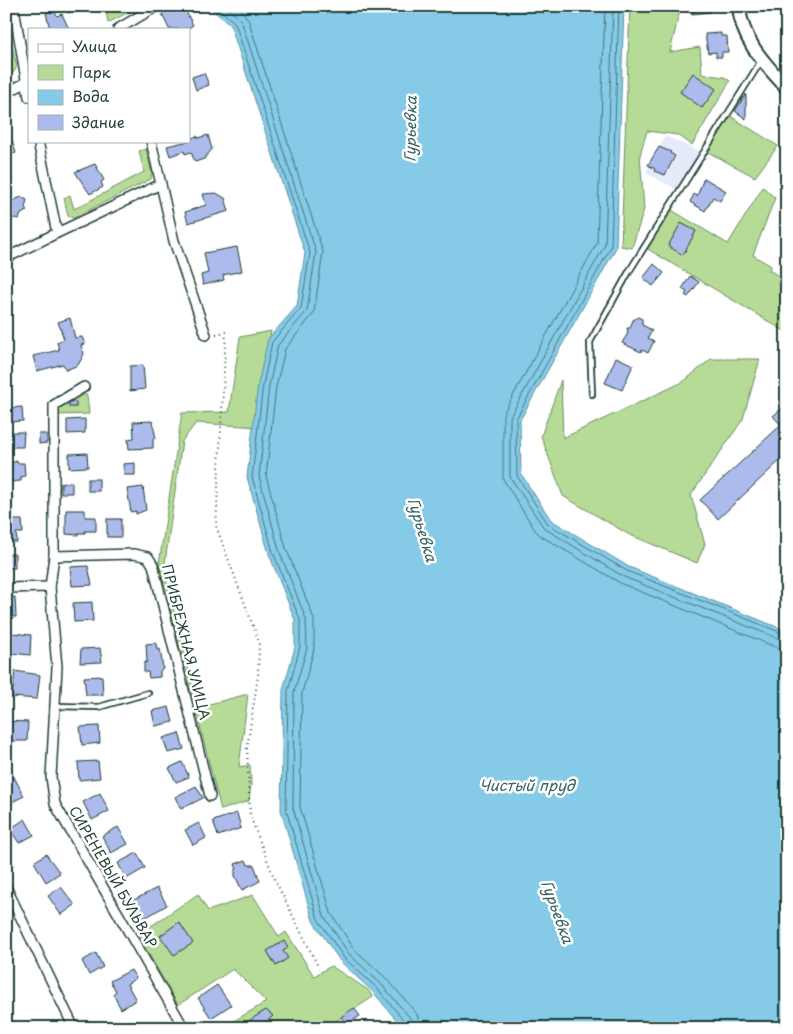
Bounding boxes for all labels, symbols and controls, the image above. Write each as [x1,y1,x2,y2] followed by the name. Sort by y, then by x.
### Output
[28,28,190,142] legend
[72,34,117,57] text: Улица
[72,60,111,83] text: Парк
[72,84,110,107] text: Вода
[397,95,422,162] water label: Гурьевка
[72,110,125,133] text: Здание
[403,495,444,565] water label: Гурьевка
[157,562,216,722] street label: ПРИБРЕЖНАЯ УЛИЦА
[479,773,576,796] water label: Чистый пруд
[64,802,163,952] street label: СИРЕНЕВЫЙ БУЛЬВАР
[536,877,581,947] water label: Гурьевка

